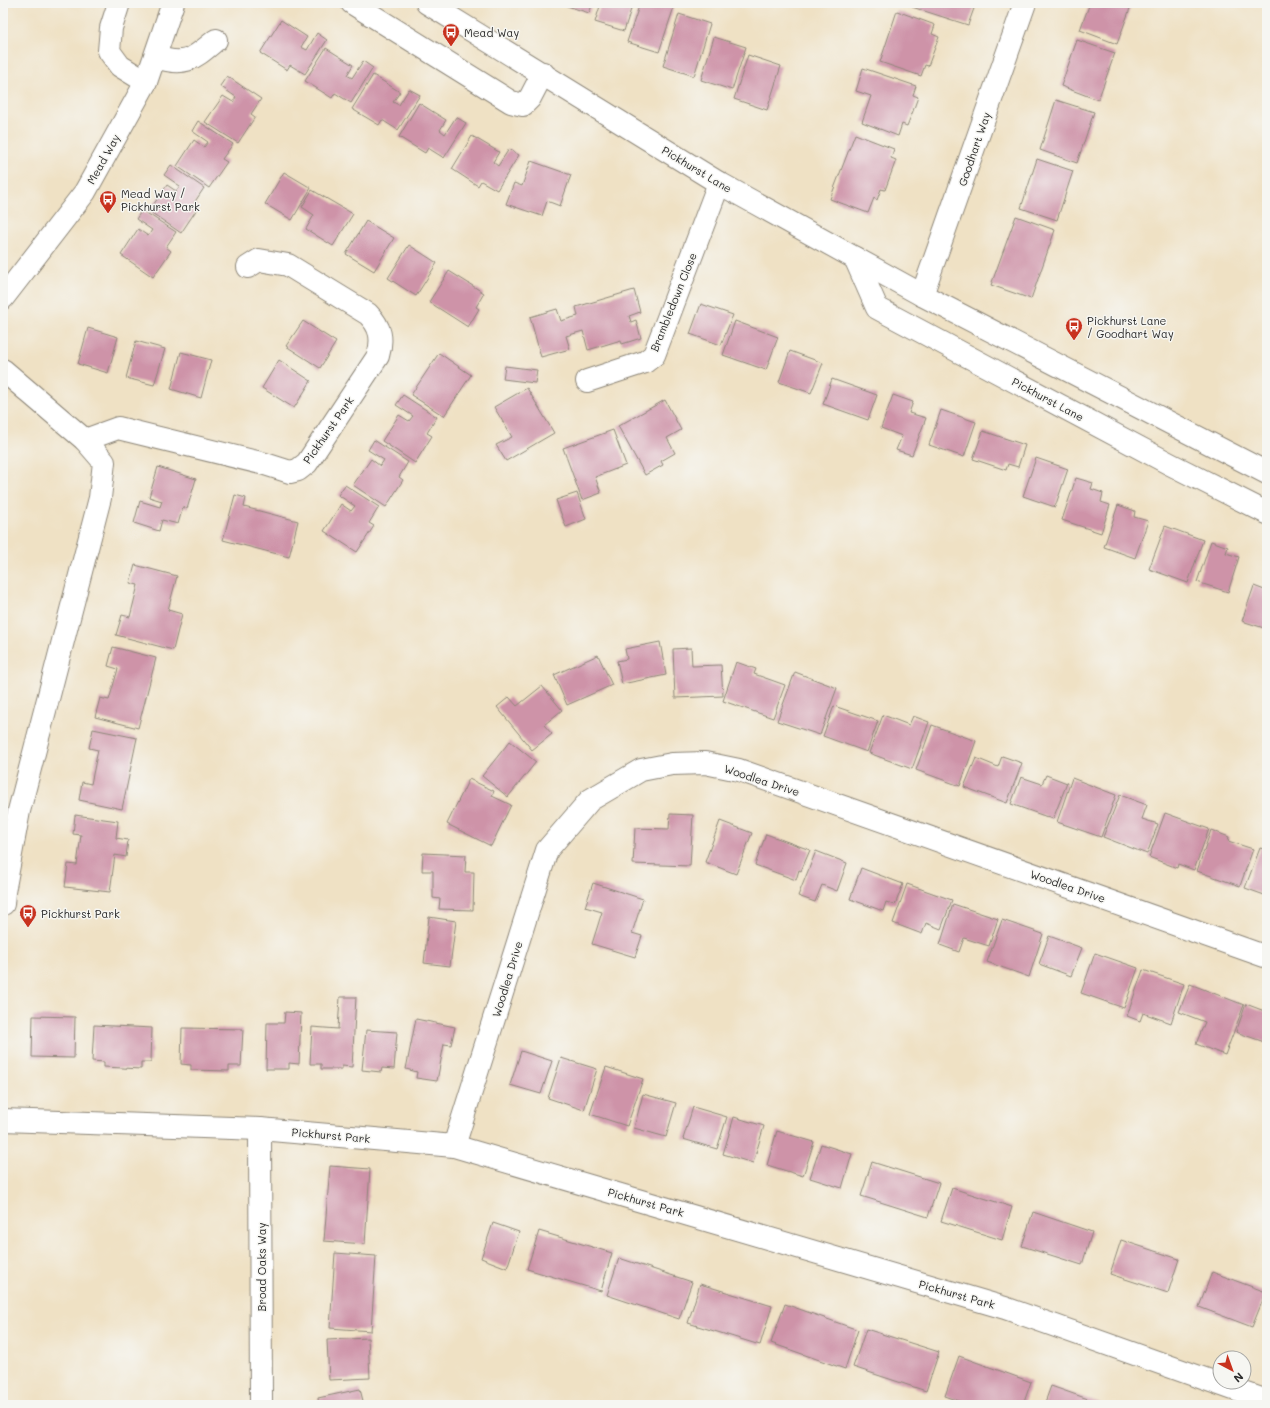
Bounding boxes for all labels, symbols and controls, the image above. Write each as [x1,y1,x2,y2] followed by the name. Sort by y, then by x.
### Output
[441,22,461,47] bus stop icon: Mead Way
[464,25,519,40] place label: Mead Way
[954,110,994,188] street label: Goodhart Way
[83,131,123,187] street label: Mead Way
[659,142,735,196] street label: Pickhurst Lane
[121,186,200,214] place label: Mead Way / Pickhurst Park
[98,189,118,214] bus stop icon: Mead Way / Pickhurst Park
[646,250,700,354] street label: Brambledown Close
[1087,313,1174,341] place label: Pickhurst Lane / Goodhart Way
[1064,316,1084,341] bus stop icon: Pickhurst Lane / Goodhart Way
[1009,374,1087,424] street label: Pickhurst Lane
[299,393,357,467] street label: Pickhurst Park
[722,761,802,799] street label: Woodlea Drive
[1028,866,1108,906] street label: Woodlea Drive
[18,903,38,928] bus stop icon: Pickhurst Park
[41,906,120,921] place label: Pickhurst Park
[488,939,526,1019] street label: Woodlea Drive
[291,1124,371,1146] street label: Pickhurst Park
[606,1184,686,1220] street label: Pickhurst Park
[254,1222,269,1311] street label: Broad Oaks Way
[917,1276,997,1312] street label: Pickhurst Park
[1212,1350,1252,1390] north arrow
[1231,1370,1247,1386] text: N

